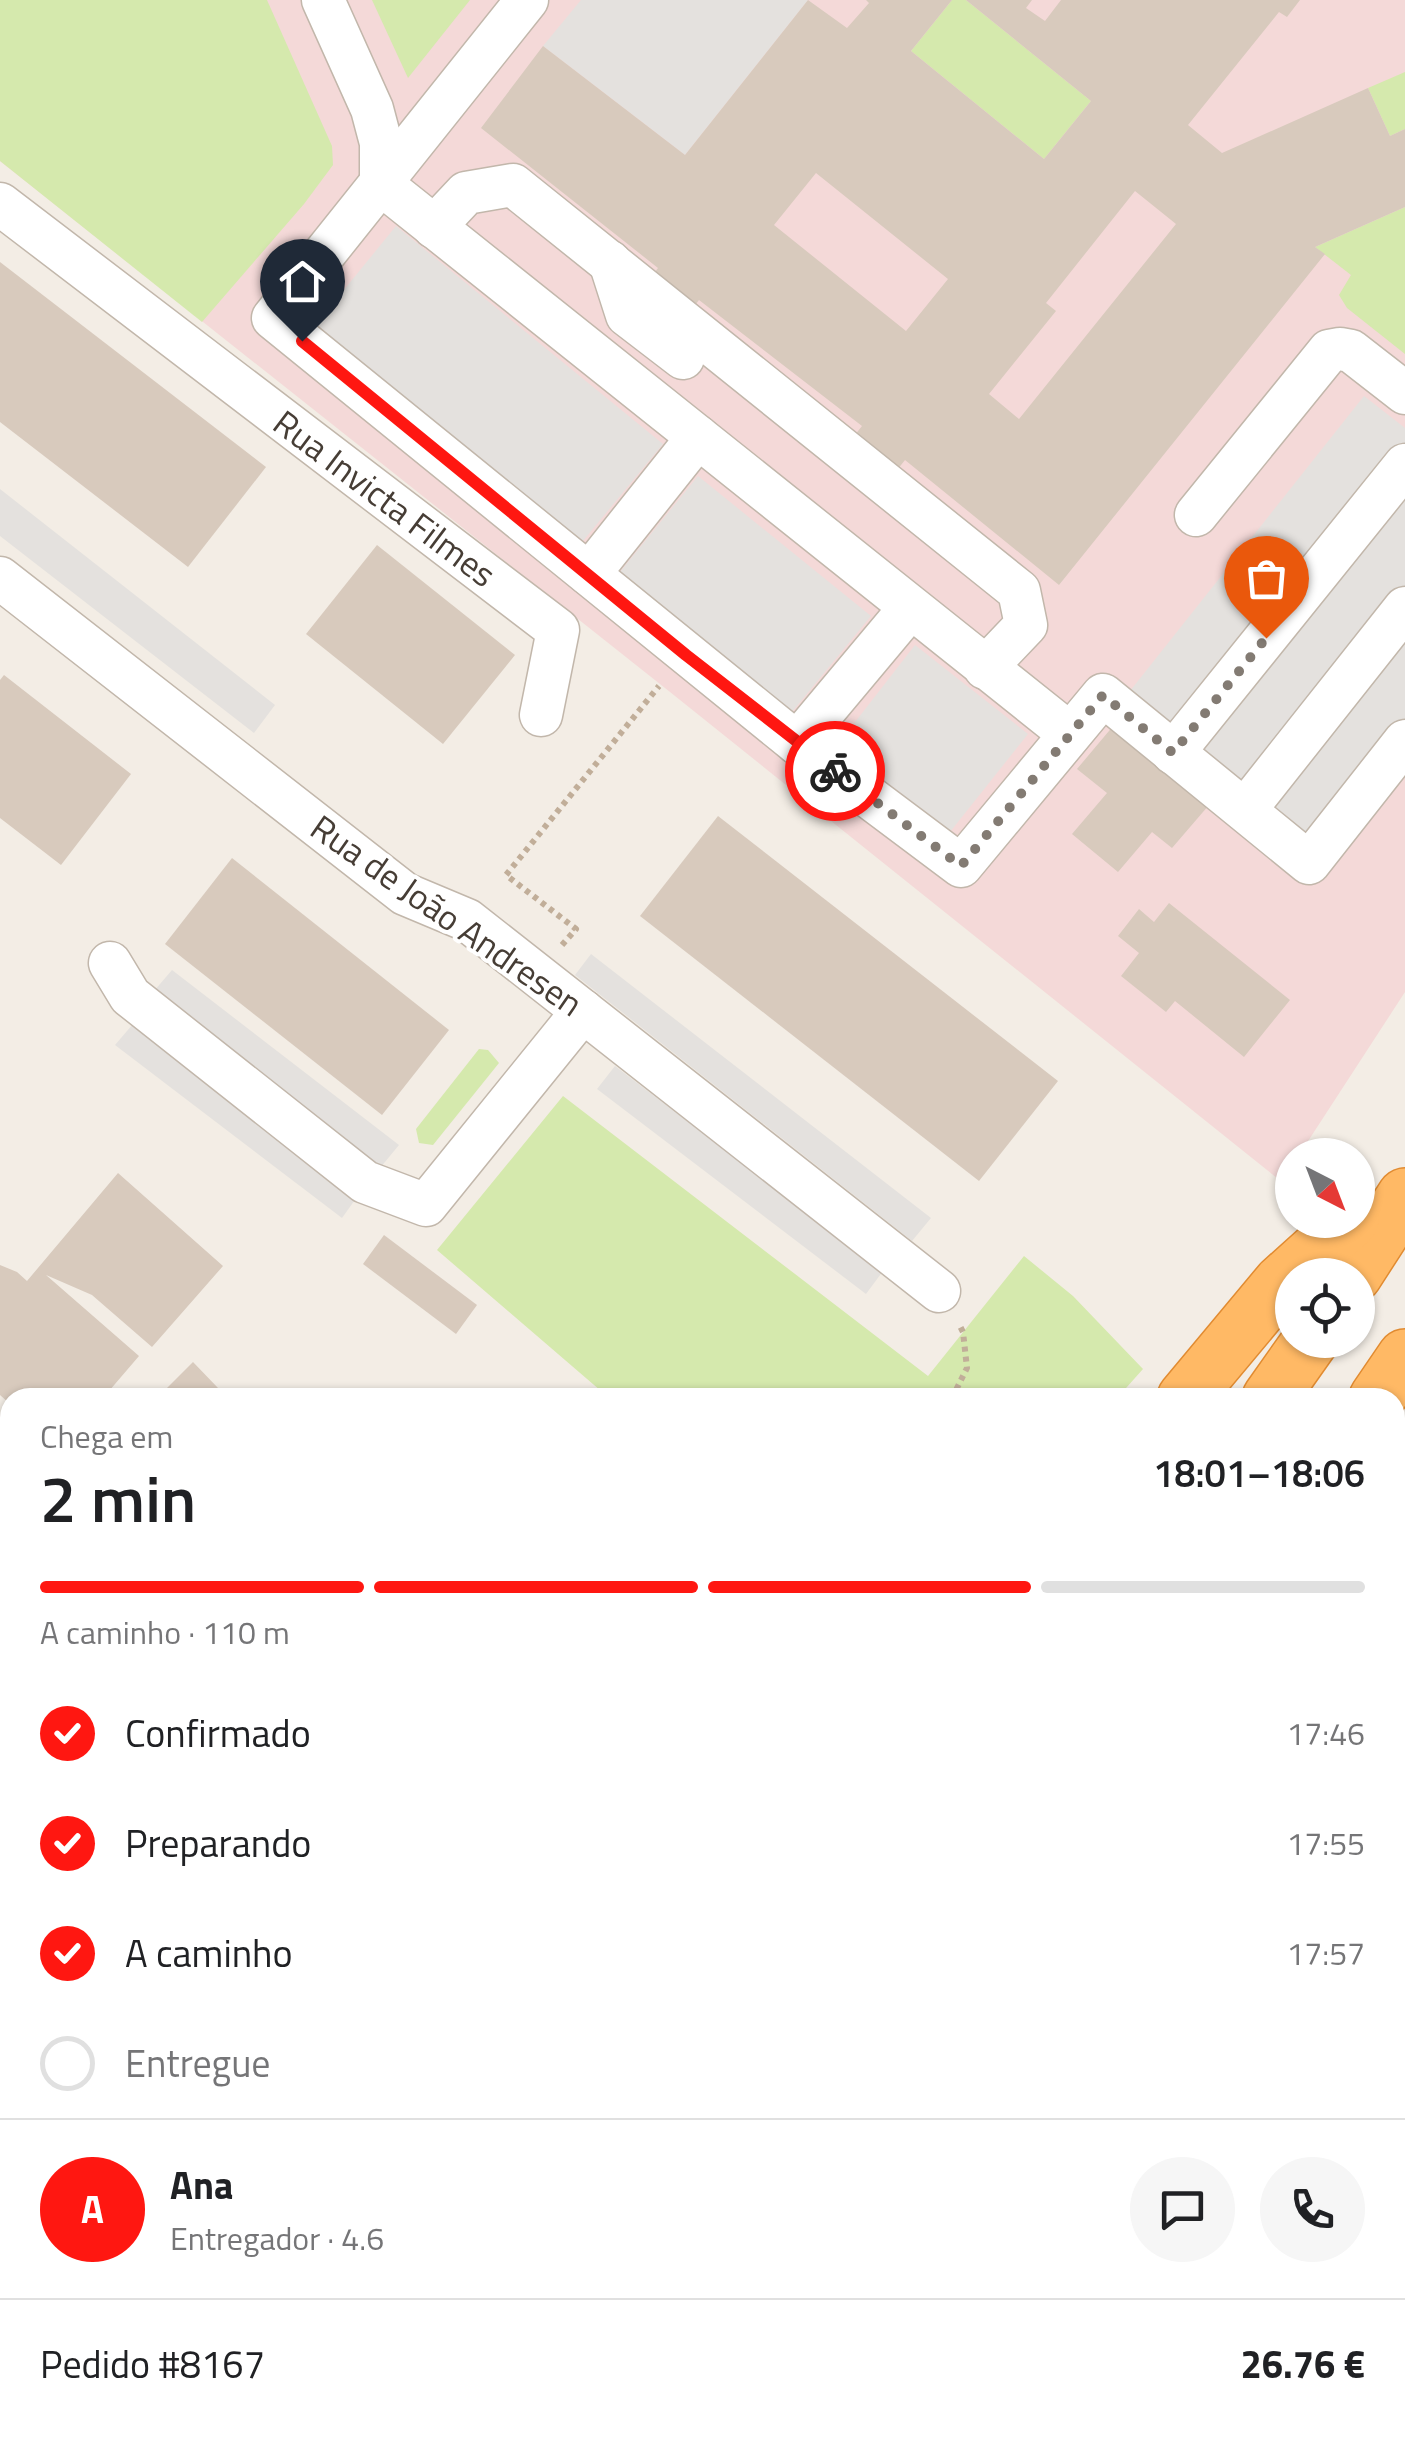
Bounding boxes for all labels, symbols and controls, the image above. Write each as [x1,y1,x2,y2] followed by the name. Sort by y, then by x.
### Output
[260,239,345,342] pin
[275,254,330,309] icon: home
[262,396,508,600] street label: Rua Invicta Filmes
[1224,536,1309,639] pin
[1239,551,1294,606] icon: bag
[785,721,885,821] courier
[808,744,863,799] icon: bike
[300,801,594,1029] street label: Rua de João Andresen
[1275,1138,1375,1238] north arrow
[1275,1138,1375,1358] map controls
[1275,1258,1375,1358] button: locate
[40,1412,173,1460] text: Chega em
[1153,1444,1365,1502] text: 18:01–18:06
[40,1448,196,1547] text: 2 min
[40,1608,290,1656] text: A caminho · 110 m
[125,1704,311,1762] text: Confirmado
[40,1706,95,1761] icon: check
[1286,1709,1365,1757] text: 17:46
[125,1814,311,1872] text: Preparando
[40,1816,95,1871] icon: check
[1286,1819,1365,1867] text: 17:55
[125,1924,293,1982] text: A caminho
[40,1926,95,1981] icon: check
[1286,1929,1365,1977] text: 17:57
[125,2034,271,2092] text: Entregue
[170,2156,233,2214] text: Ana
[1130,2157,1235,2262] button: chat
[1260,2157,1365,2262] button: phone
[81,2180,104,2238] text: A
[170,2214,384,2262] text: Entregador · 4.6
[40,2335,265,2393] text: Pedido #8167
[1241,2335,1365,2393] text: 26.76 €

